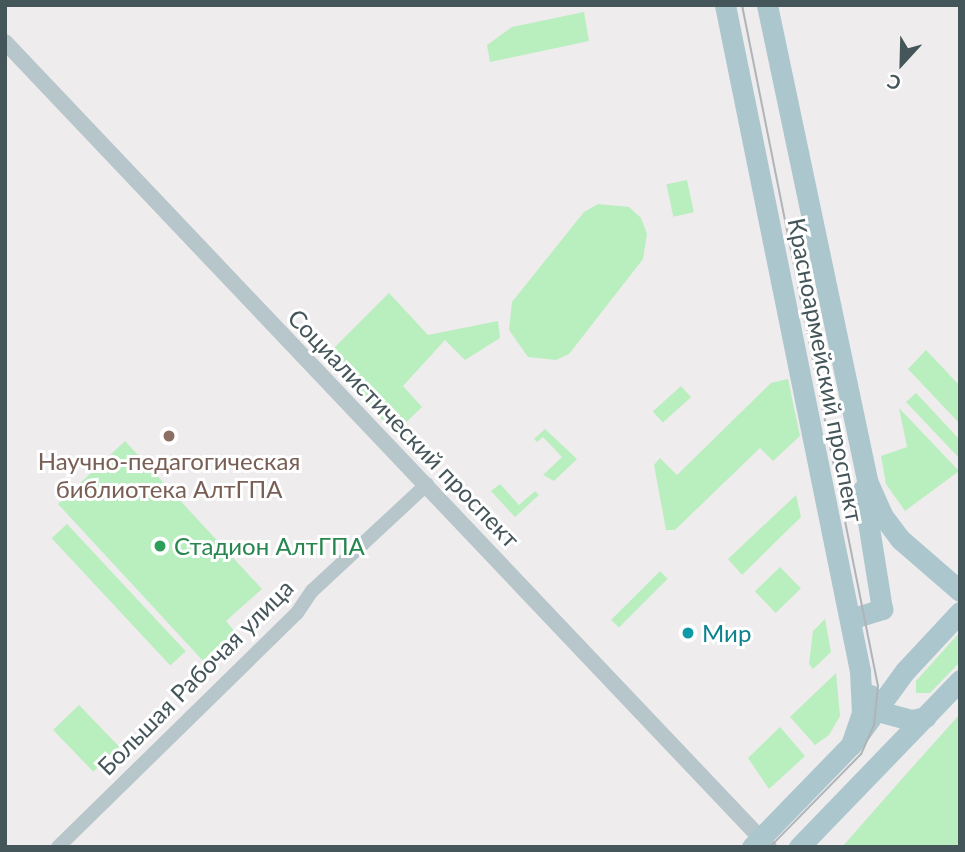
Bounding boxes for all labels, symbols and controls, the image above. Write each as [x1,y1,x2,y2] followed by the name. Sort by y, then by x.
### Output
[867,28,937,98] north arrow
[884,70,904,96] text: С
[782,216,870,524] street label: Красноармейский проспект
[282,303,526,553] street label: Социалистический проспект
[161,428,177,444] marker: Научно-педагогическая библиотека АлтГПА
[38,447,300,503] place label: Научно-педагогическая библиотека АлтГПА
[174,532,365,560] place label: Стадион АлтГПА
[152,538,168,554] marker: Стадион АлтГПА
[91,573,299,781] street label: Большая Рабочая улица
[702,619,751,647] place label: Мир
[680,625,696,641] marker: Мир

